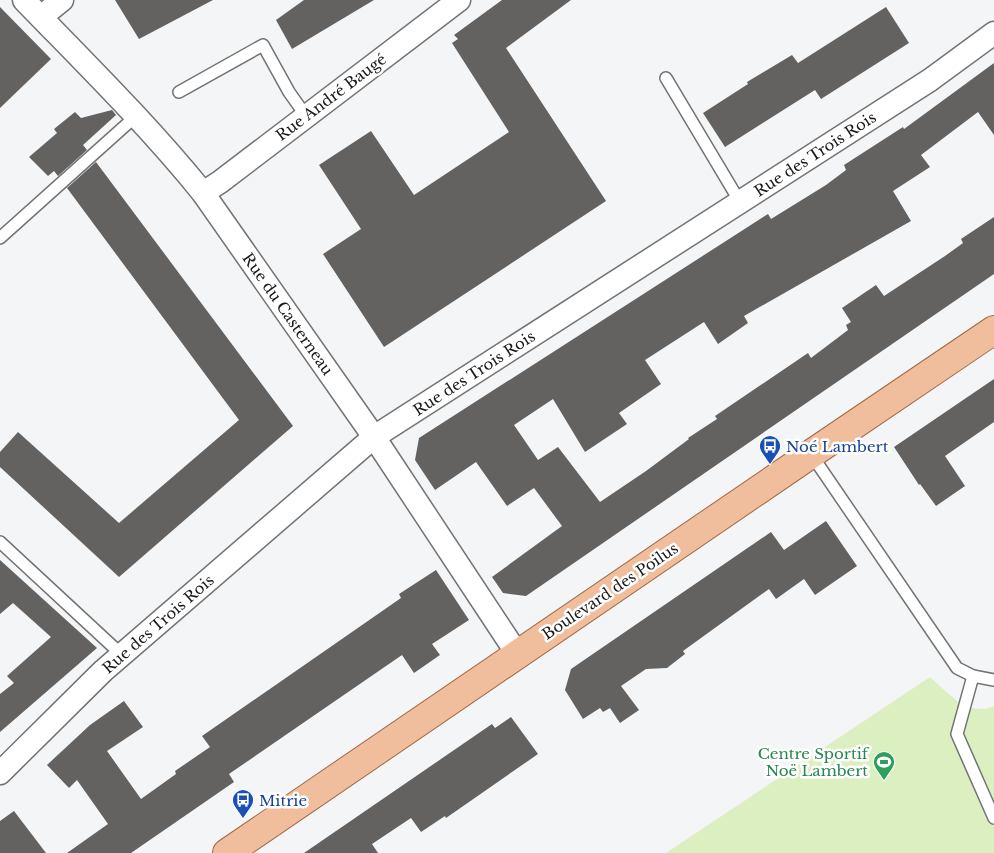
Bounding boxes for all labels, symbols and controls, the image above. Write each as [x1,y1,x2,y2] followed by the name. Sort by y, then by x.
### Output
[272,49,390,145] street label: Rue André Baugé
[750,107,880,201] street label: Rue des Trois Rois
[239,249,337,379] street label: Rue du Casterneau
[409,326,539,420] street label: Rue des Trois Rois
[758,434,782,465] bus stop icon: Noé Lambert
[786,437,889,456] place label: Noé Lambert
[538,538,682,644] street label: Boulevard des Poilus
[98,570,218,678] street label: Rue des Trois Rois
[758,744,870,780] place label: Centre Sportif Noë Lambert
[872,750,896,781] sports icon: Centre Sportif Noë Lambert
[231,788,255,819] bus stop icon: Mitrie
[259,791,307,810] place label: Mitrie

